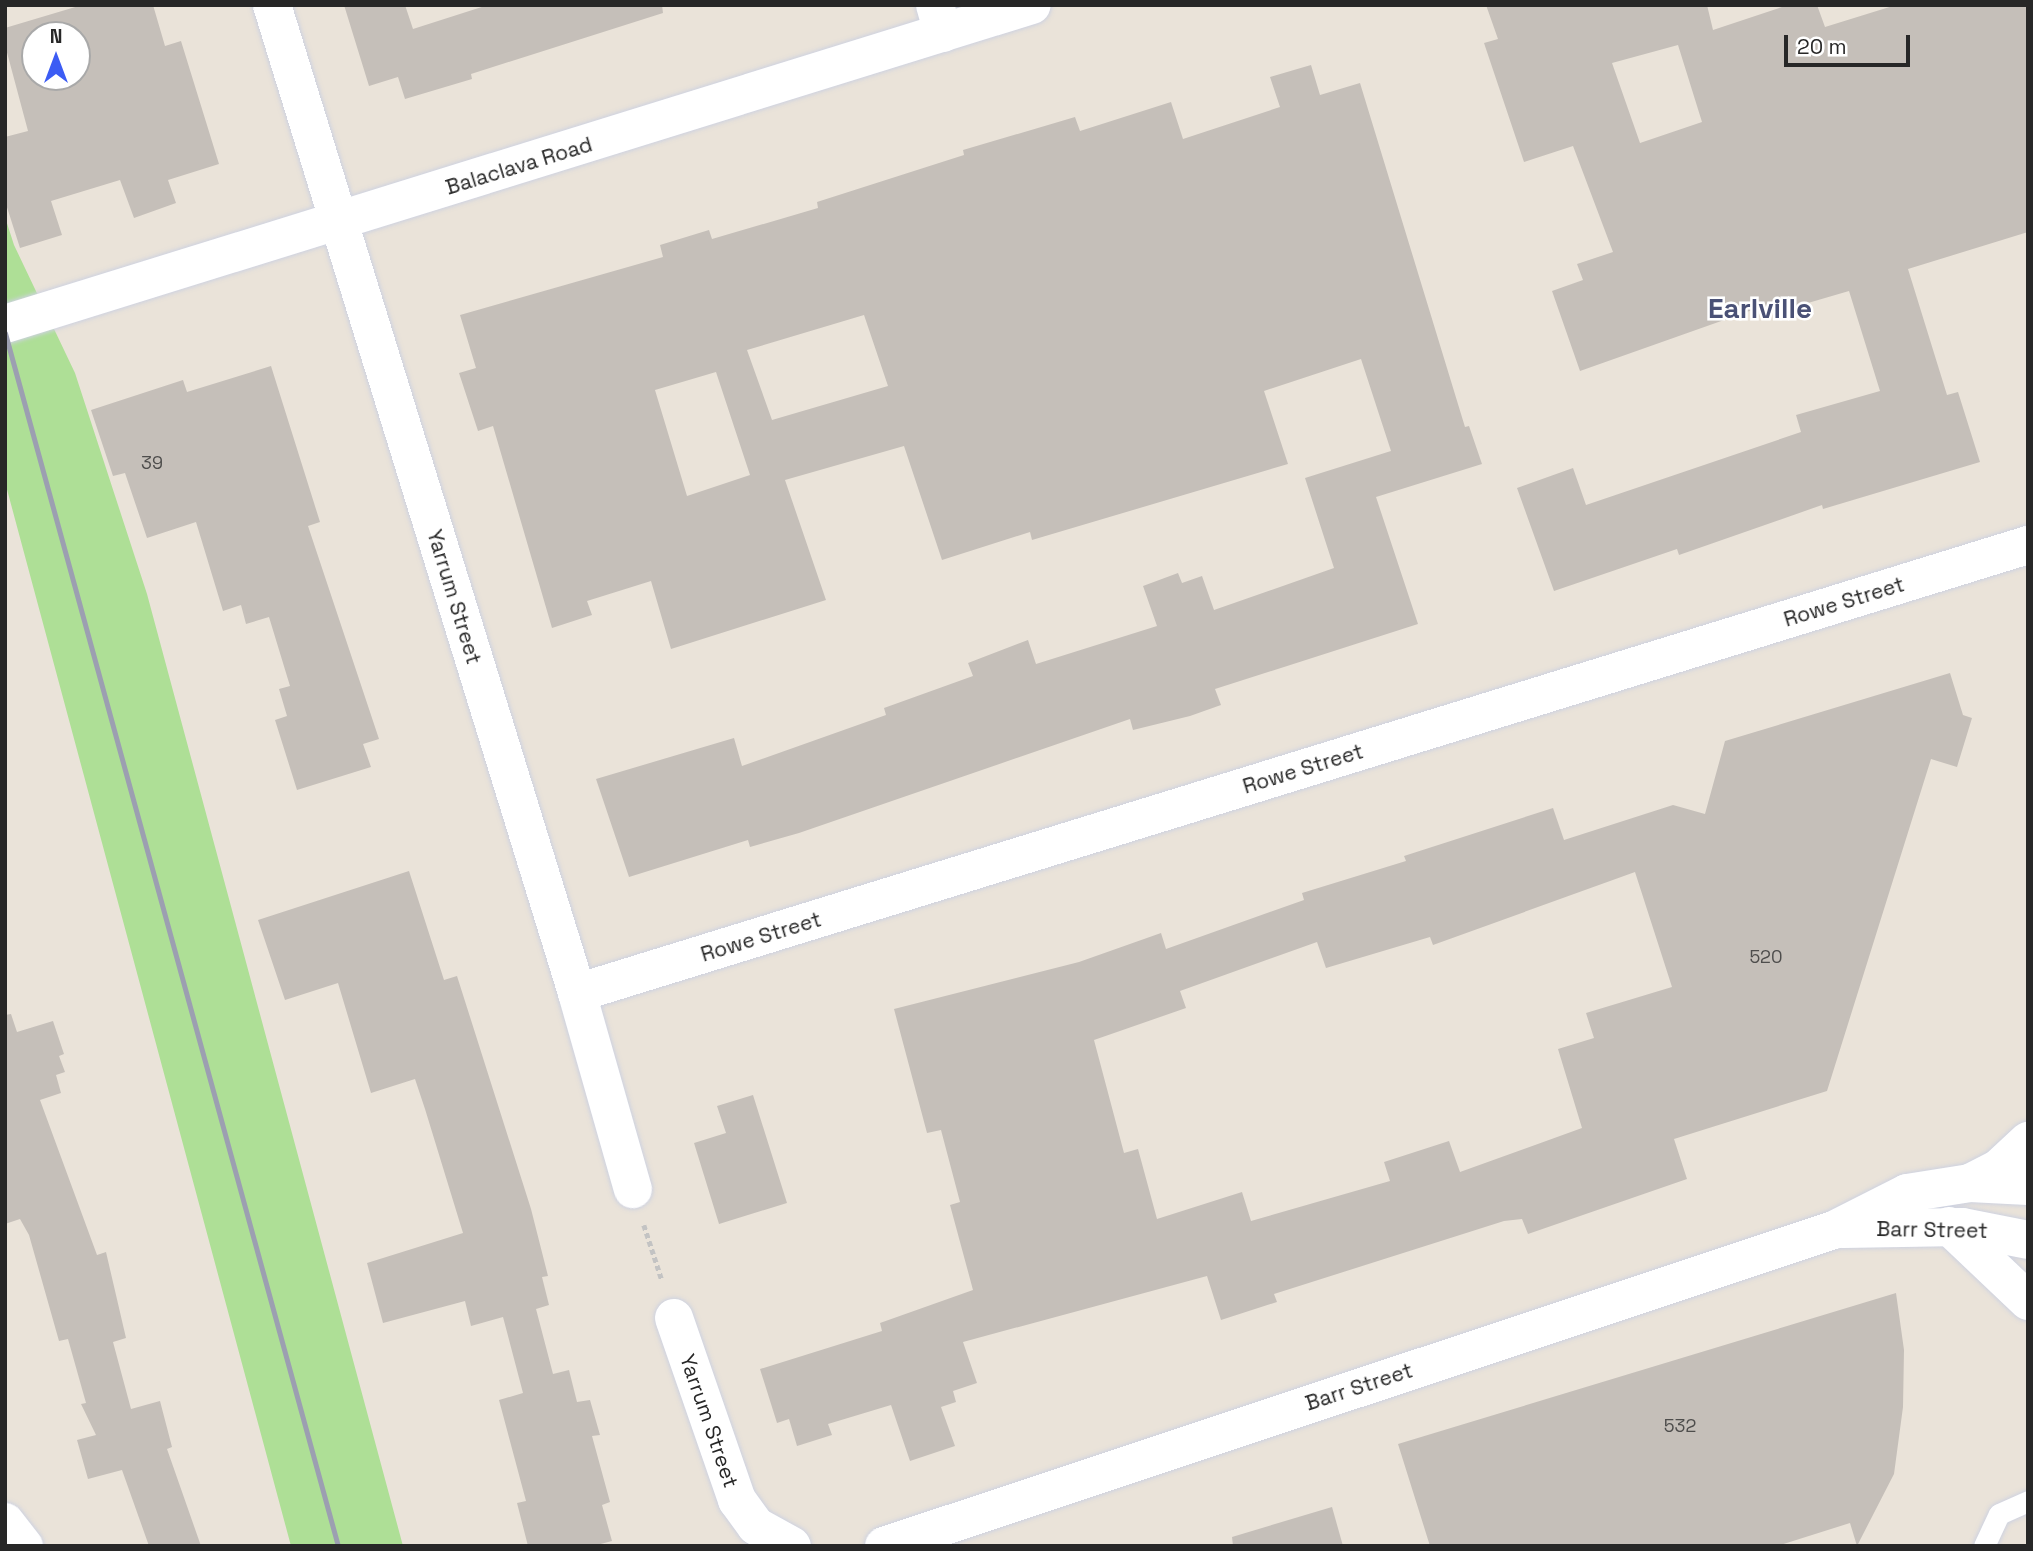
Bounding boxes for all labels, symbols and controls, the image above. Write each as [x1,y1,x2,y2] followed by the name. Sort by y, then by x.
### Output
[21,21,91,91] north arrow
[1788,21,1914,65] scale bar
[50,24,62,49] text: N
[1797,33,1847,60] text: 20 m
[443,132,595,200] street label: Balaclava Road
[1708,291,1812,325] district label: Earlville
[141,452,163,474] house number: 39
[422,527,486,667] street label: Yarrum Street
[1781,572,1907,632] street label: Rowe Street
[1240,739,1366,799] street label: Rowe Street
[698,907,824,967] street label: Rowe Street
[1749,946,1783,968] house number: 520
[1876,1216,1988,1244] street label: Barr Street
[674,1351,744,1491] street label: Yarrum Street
[1302,1358,1416,1416] street label: Barr Street
[1664,1415,1696,1437] house number: 532

